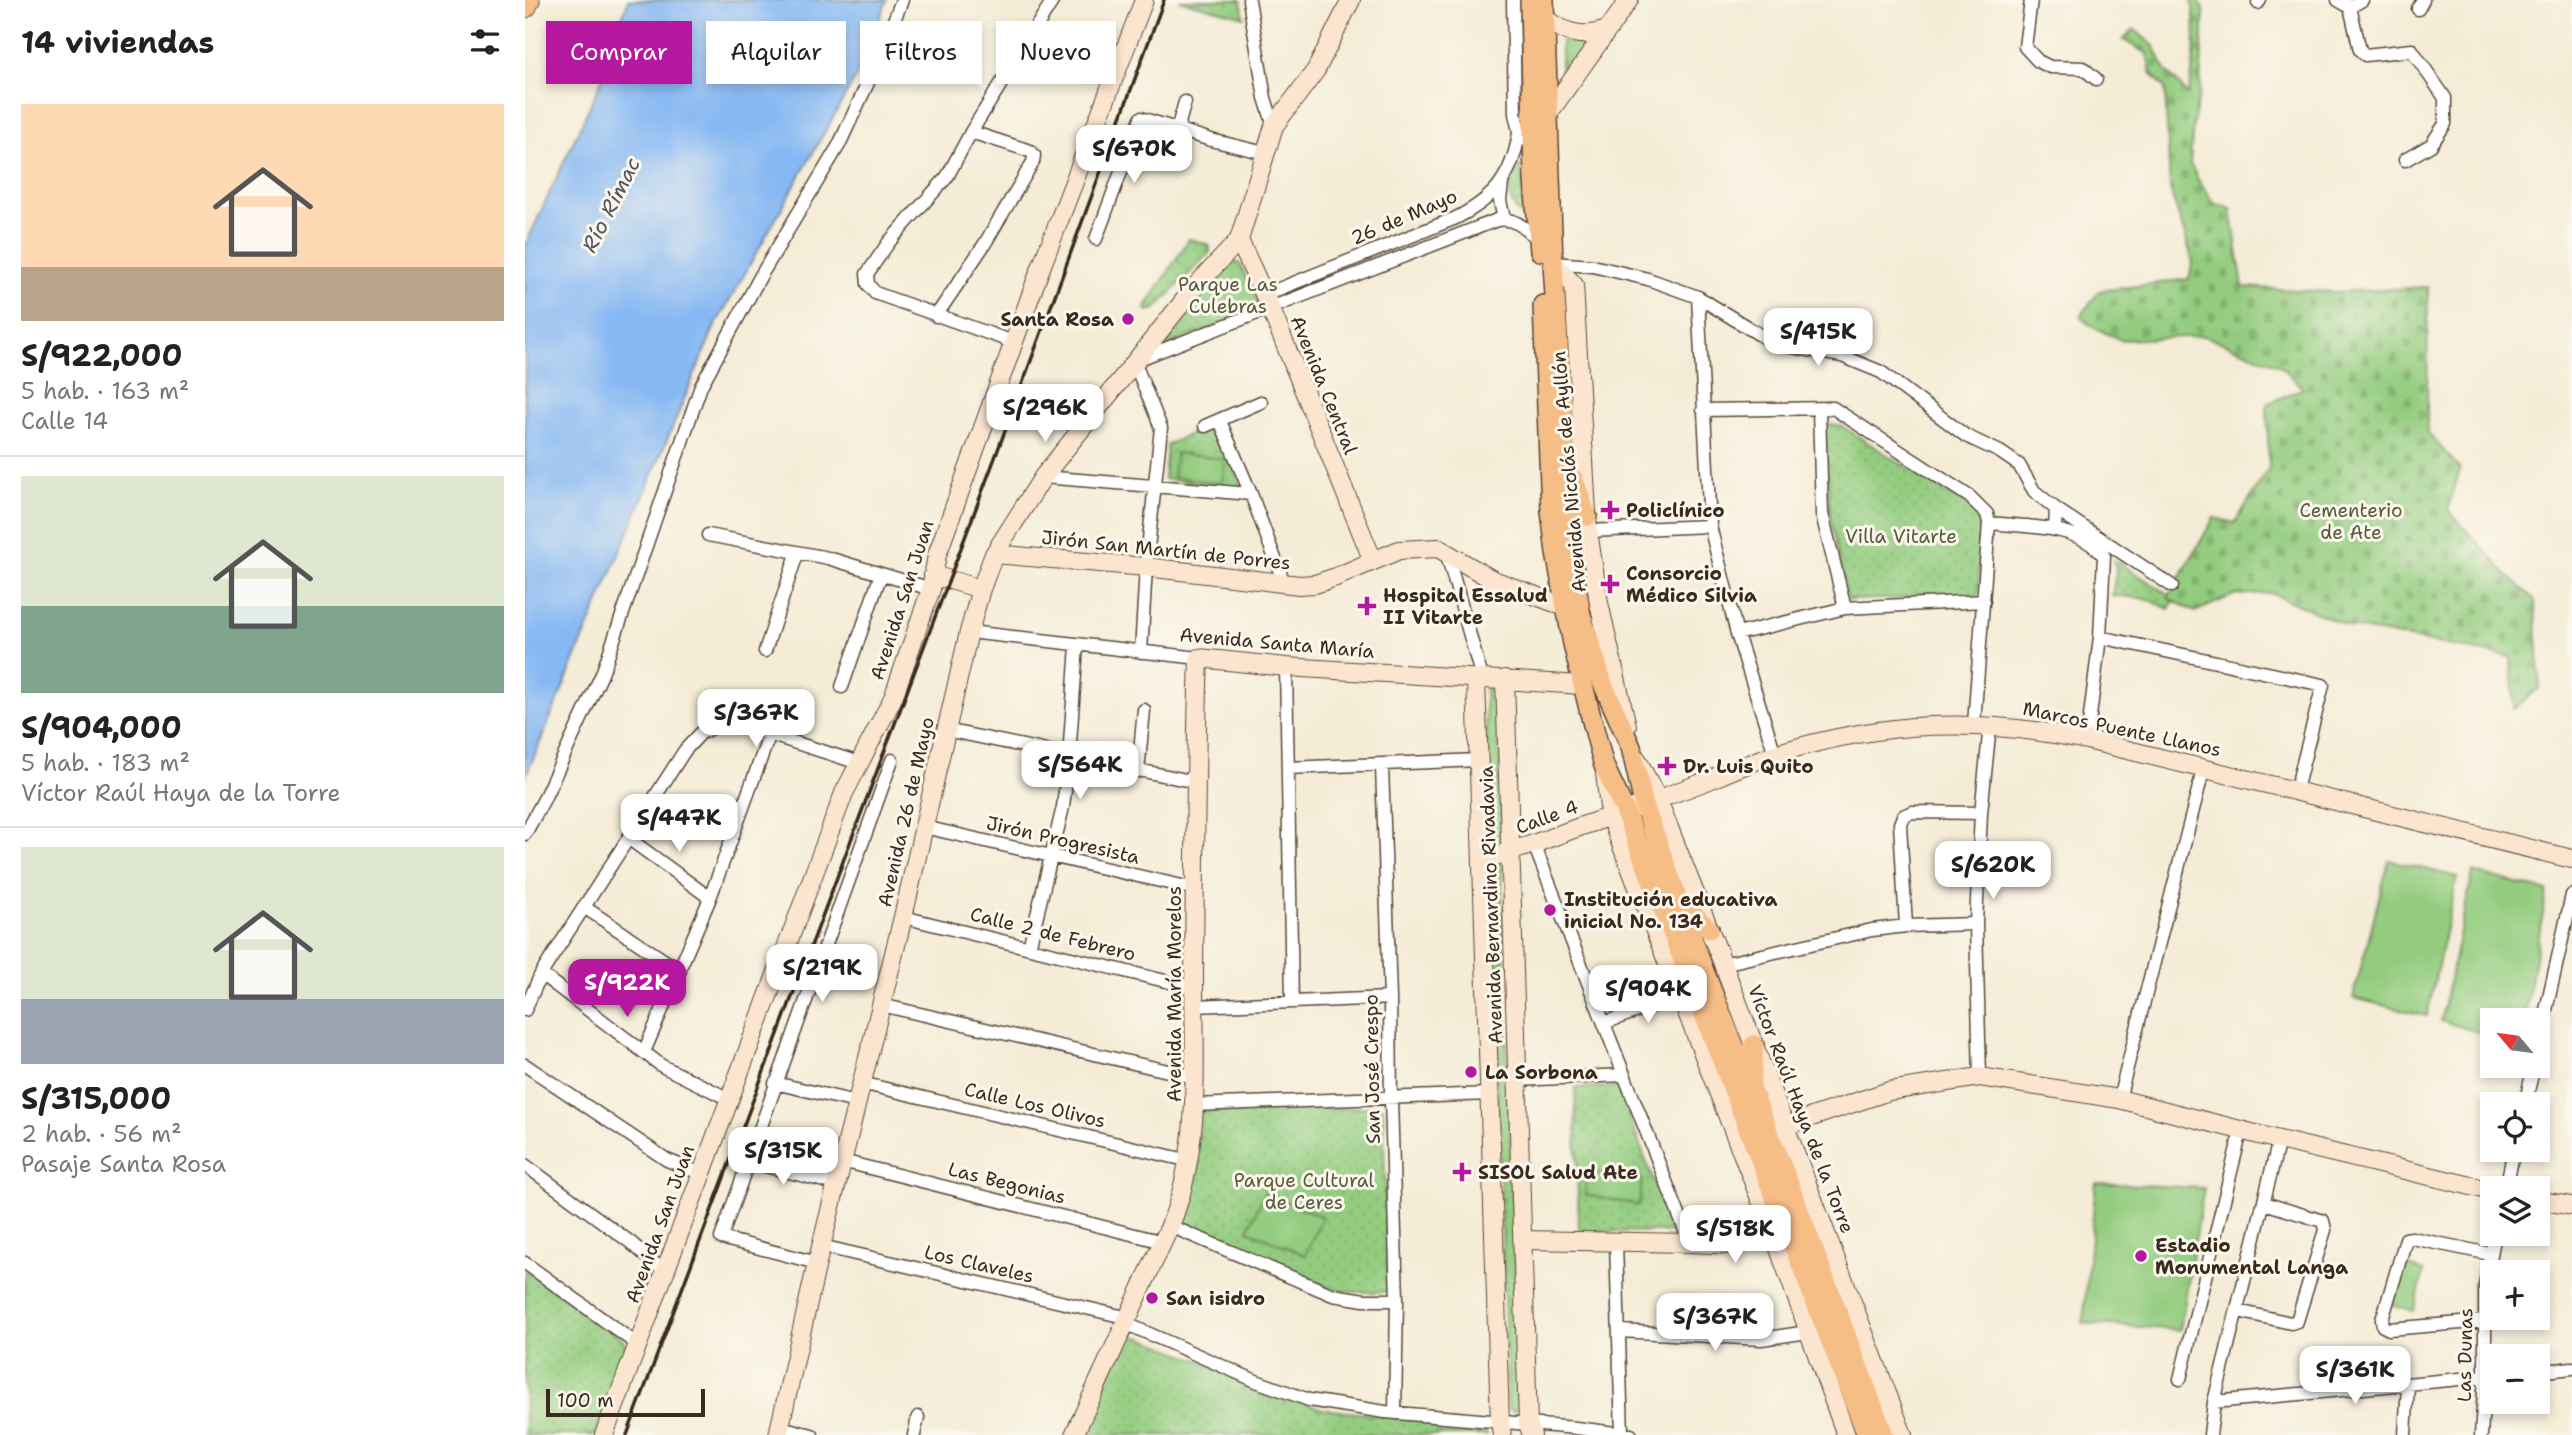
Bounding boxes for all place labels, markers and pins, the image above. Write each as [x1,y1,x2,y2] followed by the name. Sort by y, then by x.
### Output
[1077,125,1191,185] pin: S/670K
[1000,307,1114,332] place label: Santa Rosa
[1761,308,1875,368] pin: S/415K
[1120,311,1136,327] marker: Santa Rosa
[988,384,1102,444] pin: S/296K
[1626,498,1725,523] place label: Policlínico
[1600,500,1620,520] marker: Policlínico
[1626,561,1757,608] place label: Consorcio Médico Silvia
[1600,574,1620,594] marker: Consorcio Médico Silvia
[1383,583,1548,630] place label: Hospital Essalud II Vitarte
[1357,596,1377,616] marker: Hospital Essalud II Vitarte
[699,690,813,749] pin: S/367K
[1023,742,1137,801] pin: S/564K
[1683,754,1814,779] place label: Dr. Luis Quito
[1657,756,1677,776] marker: Dr. Luis Quito
[622,794,736,854] pin: S/447K
[1936,842,2050,901] pin: S/620K
[1564,887,1777,934] place label: Institución educativa inicial No. 134
[1542,902,1558,918] marker: Institución educativa inicial No. 134
[765,944,879,1004] pin: S/219K
[570,960,684,1019] pin: S/922K
[1591,965,1705,1025] pin: S/904K
[1485,1060,1598,1085] place label: La Sorbona
[1463,1064,1479,1080] marker: La Sorbona
[726,1128,840,1187] pin: S/315K
[1478,1160,1638,1185] place label: SISOL Salud Ate
[1452,1162,1472,1182] marker: SISOL Salud Ate
[1678,1206,1792,1265] pin: S/518K
[2155,1233,2348,1280] place label: Estadio Monumental Langa
[2133,1248,2149,1264] marker: Estadio Monumental Langa
[1166,1286,1265,1311] place label: San isidro
[1144,1290,1160,1306] marker: San isidro
[1658,1294,1772,1353] pin: S/367K
[2298,1346,2412,1406] pin: S/361K

